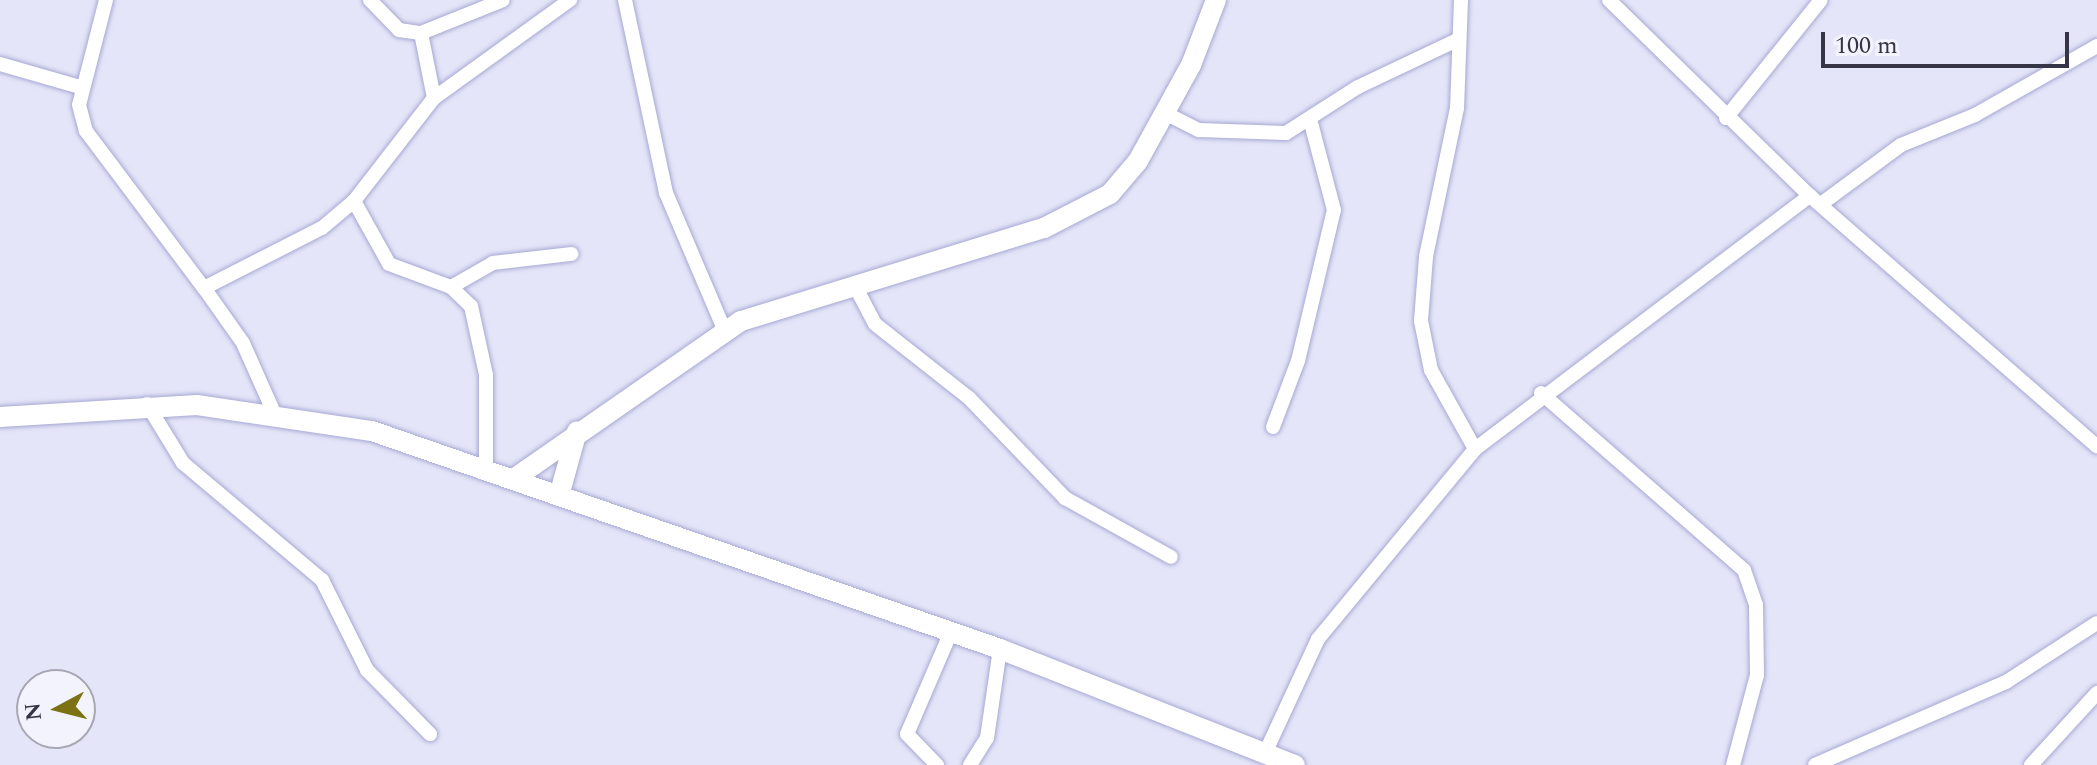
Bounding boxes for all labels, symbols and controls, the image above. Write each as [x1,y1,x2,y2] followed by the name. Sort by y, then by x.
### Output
[1825,16,2073,66] scale bar
[1835,28,1898,64] text: 100 m
[16,669,96,749] north arrow
[16,701,51,723] text: N

